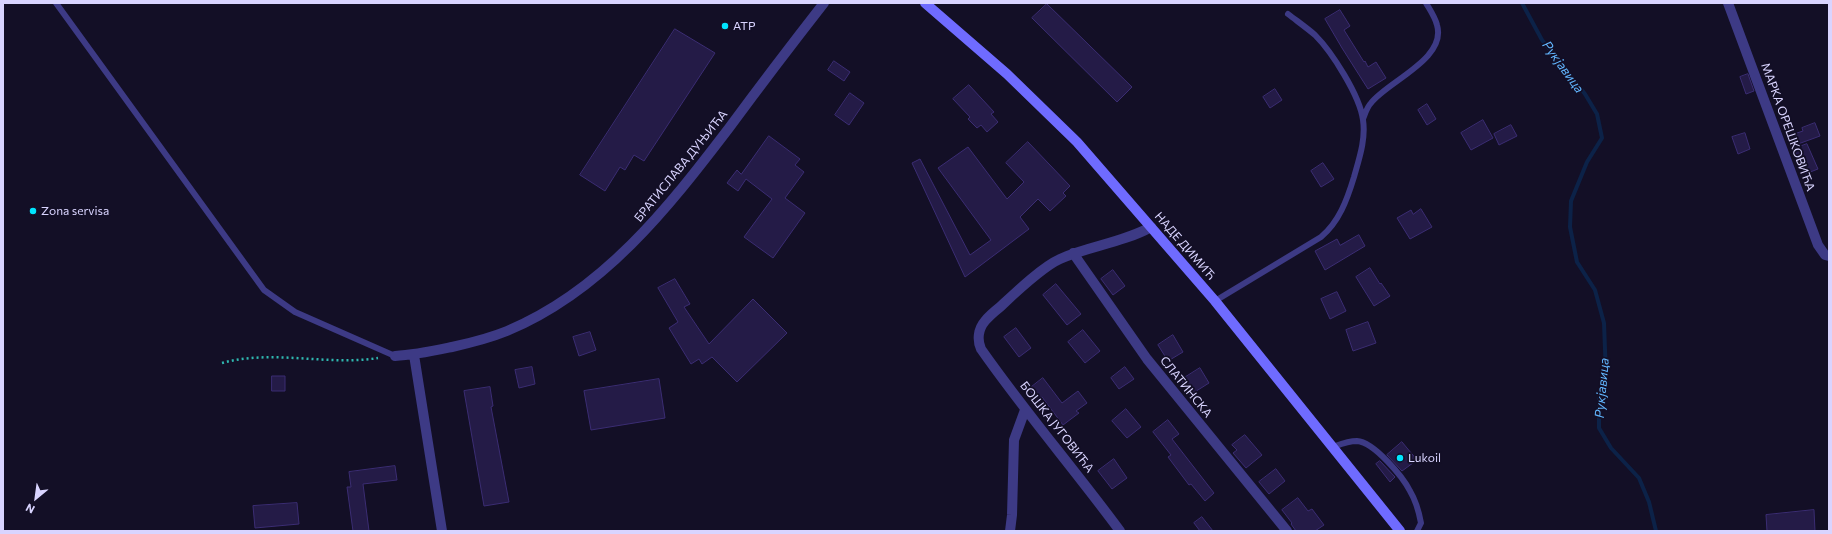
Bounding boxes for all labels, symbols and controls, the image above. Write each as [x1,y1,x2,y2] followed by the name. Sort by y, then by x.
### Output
[733,19,755,33] place label: ATP
[720,21,730,31] marker: ATP
[1539,38,1587,96] water label: Рукјавица
[1758,61,1818,193] street label: МАРКА ОРЕШКОВИЋА
[631,107,731,225] street label: БРАТИСЛАВА ДУЊИЋА
[41,204,109,218] place label: Zona servisa
[28,206,38,216] marker: Zona servisa
[1152,209,1218,283] street label: НАДЕ ДИМИЋ
[1157,353,1215,421] street label: СЛАТИНСКА
[1592,357,1612,419] water label: Рукјавица
[1017,379,1097,475] street label: БОШКА ЈУГОВИЋА
[1408,451,1441,465] place label: Lukoil
[1395,453,1405,463] marker: Lukoil
[16,478,56,518] north arrow
[23,501,37,517] text: N

